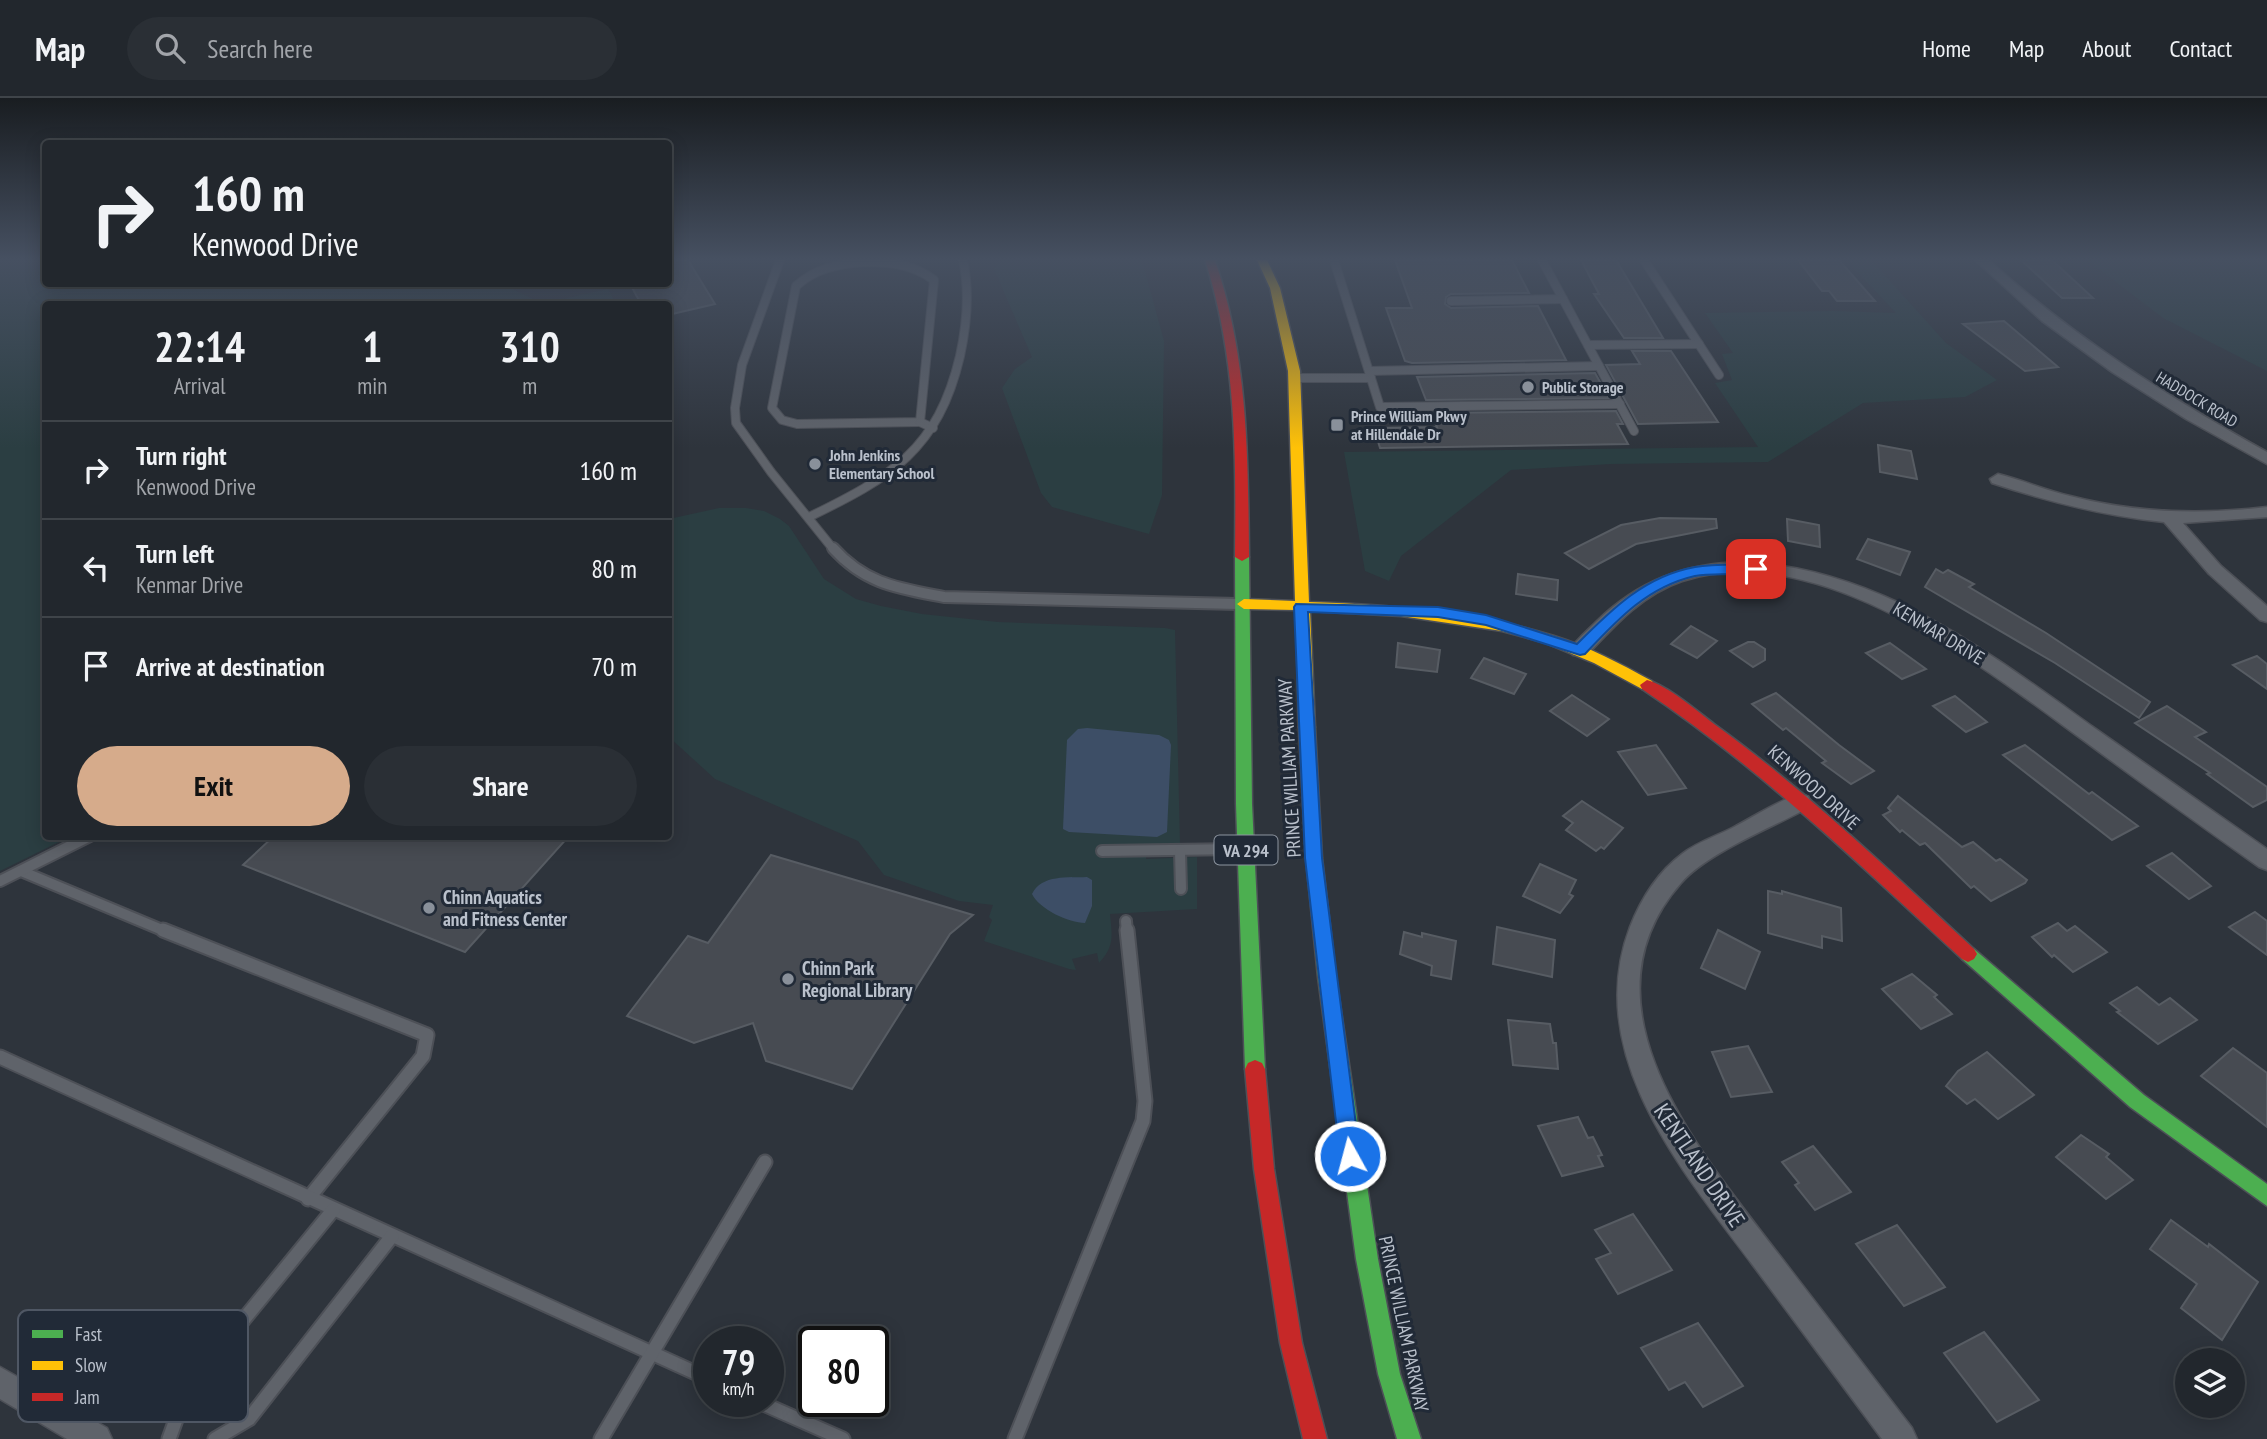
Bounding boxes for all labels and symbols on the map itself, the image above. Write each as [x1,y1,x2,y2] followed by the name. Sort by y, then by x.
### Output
[2153,367,2241,431] street label: HADDOCK ROAD
[1542,377,1624,397] place label: Public Storage
[1520,379,1536,395] marker: Public Storage
[1351,406,1467,444] place label: Prince William Pkwy at Hillendale Dr
[1329,417,1345,433] marker: Prince William Pkwy at Hillendale Dr
[828,445,934,483] place label: John Jenkins Elementary School
[807,456,823,472] marker: John Jenkins Elementary School
[1726,539,1786,599] pin
[1889,596,1989,670] street label: KENMAR DRIVE
[1272,678,1306,858] street label: PRINCE WILLIAM PARKWAY
[1763,739,1865,835] street label: KENWOOD DRIVE
[1214,836,1278,864] road number: VA 294
[443,885,568,931] place label: Chinn Aquatics and Fitness Center
[421,900,437,916] marker: Chinn Aquatics and Fitness Center
[802,956,913,1002] place label: Chinn Park Regional Library
[780,971,796,987] marker: Chinn Park Regional Library
[1648,1098,1752,1232] street label: KENTLAND DRIVE
[1313,1119,1387,1193] position arrow
[1374,1234,1434,1414] street label: PRINCE WILLIAM PARKWAY
[18,1310,248,1422] legend
[75,1322,103,1346] text: Fast
[798,1326,889,1417] speed limit sign: 80
[75,1353,108,1377] text: Slow
[74,1385,100,1409] text: Jam

